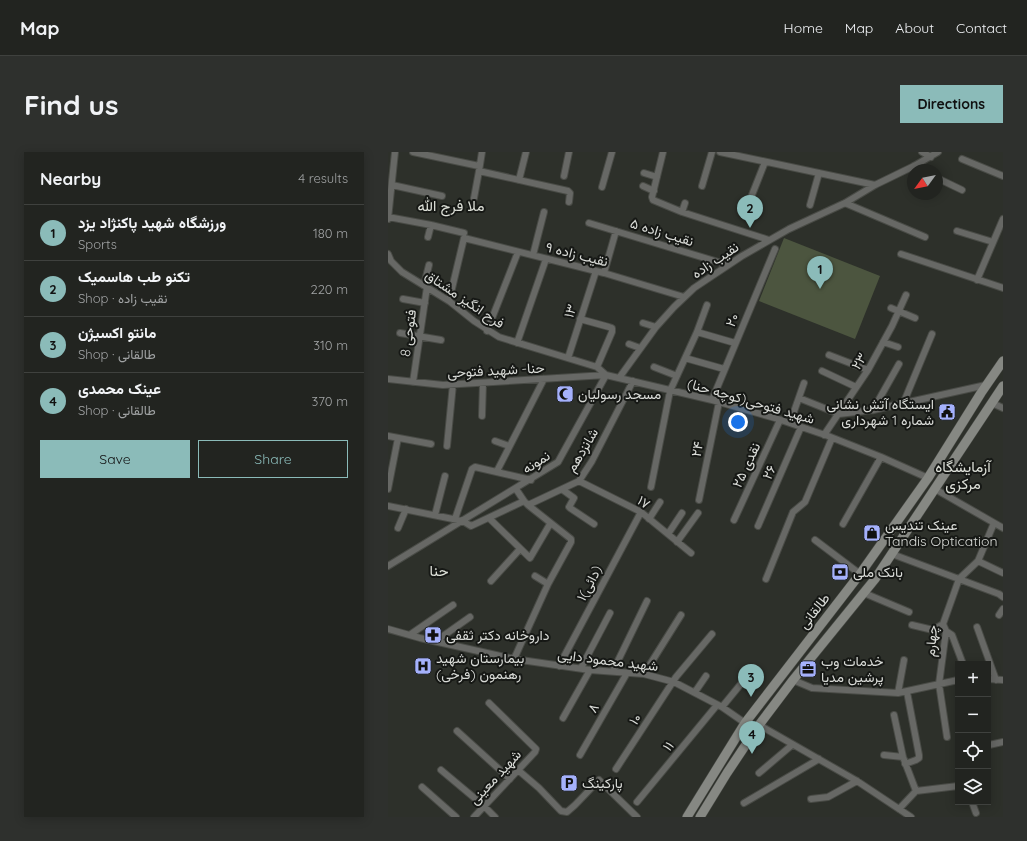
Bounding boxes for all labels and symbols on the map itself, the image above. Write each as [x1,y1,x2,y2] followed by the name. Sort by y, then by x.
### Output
[907,164,943,200] north arrow
[737,195,763,228] pin: 2
[418,196,484,217] district label: ملا فرج الله
[628,214,696,250] street label: نقیب زاده ۵
[544,238,610,270] street label: نقیب زاده ۹
[688,238,742,282] street label: نقیب زاده
[807,256,833,289] pin: 1
[421,266,508,334] street label: فرح انگیز مشتاق
[559,302,581,320] street label: ۱۳
[396,308,420,358] street label: فتوحی 8
[721,310,743,330] street label: ۲۰
[847,349,871,373] street label: ۲۳
[447,358,545,382] street label: حنا- شهید فتوحی
[685,374,817,429] street label: (کوچه حنا)شهید فتوحی
[555,384,575,404] mosque icon: مسجد رسولیان
[578,385,661,403] place label: مسجد رسولیان
[826,395,934,429] place label: ایستگاه آتش نشانی شماره 1 شهرداری
[937,402,957,422] public building icon: ایستگاه آتش نشانی شماره 1 شهرداری
[728,412,748,432] your location
[562,425,602,475] street label: شانزدهم
[687,440,707,458] street label: ۲۴
[728,440,764,490] street label: ۲۵ نقدی
[519,446,553,478] street label: نمونه
[935,457,992,494] district label: آزمایشگاه مرکزی
[758,462,780,482] street label: ۲۶
[634,491,654,513] street label: ۱۷
[885,516,997,550] place label: عینک تندیس Tandis Optication
[862,523,882,543] shop icon: عینک تندیس Tandis Optication
[429,561,449,580] district label: حنا
[572,562,606,604] street label: ۱(دائی)
[830,562,850,582] bank icon: بانک ملی
[853,563,903,581] place label: بانک ملی
[794,589,834,633] street label: طالقانی
[921,624,942,658] street label: چهارم
[423,625,443,645] pharmacy icon: داروخانه دکتر ثقفی
[446,626,550,644] place label: داروخانه دکتر ثقفی
[557,645,659,675] street label: شهید محمود دایی
[436,649,525,683] place label: بیمارستان شهید رهنمون (فرخی)
[821,652,884,687] place label: خدمات وب پرشین مدیا
[413,656,433,676] hospital icon: بیمارستان شهید رهنمون (فرخی)
[798,659,818,679] office icon: خدمات وب پرشین مدیا
[738,664,764,697] pin: 3
[583,700,603,716] street label: ۸
[625,710,645,728] street label: ۱۰
[739,721,765,754] pin: 4
[658,737,678,755] street label: ۱۱
[465,746,525,808] street label: شهید معینی
[559,773,579,793] parking icon: پارکینگ
[582,774,623,793] place label: پارکینگ

